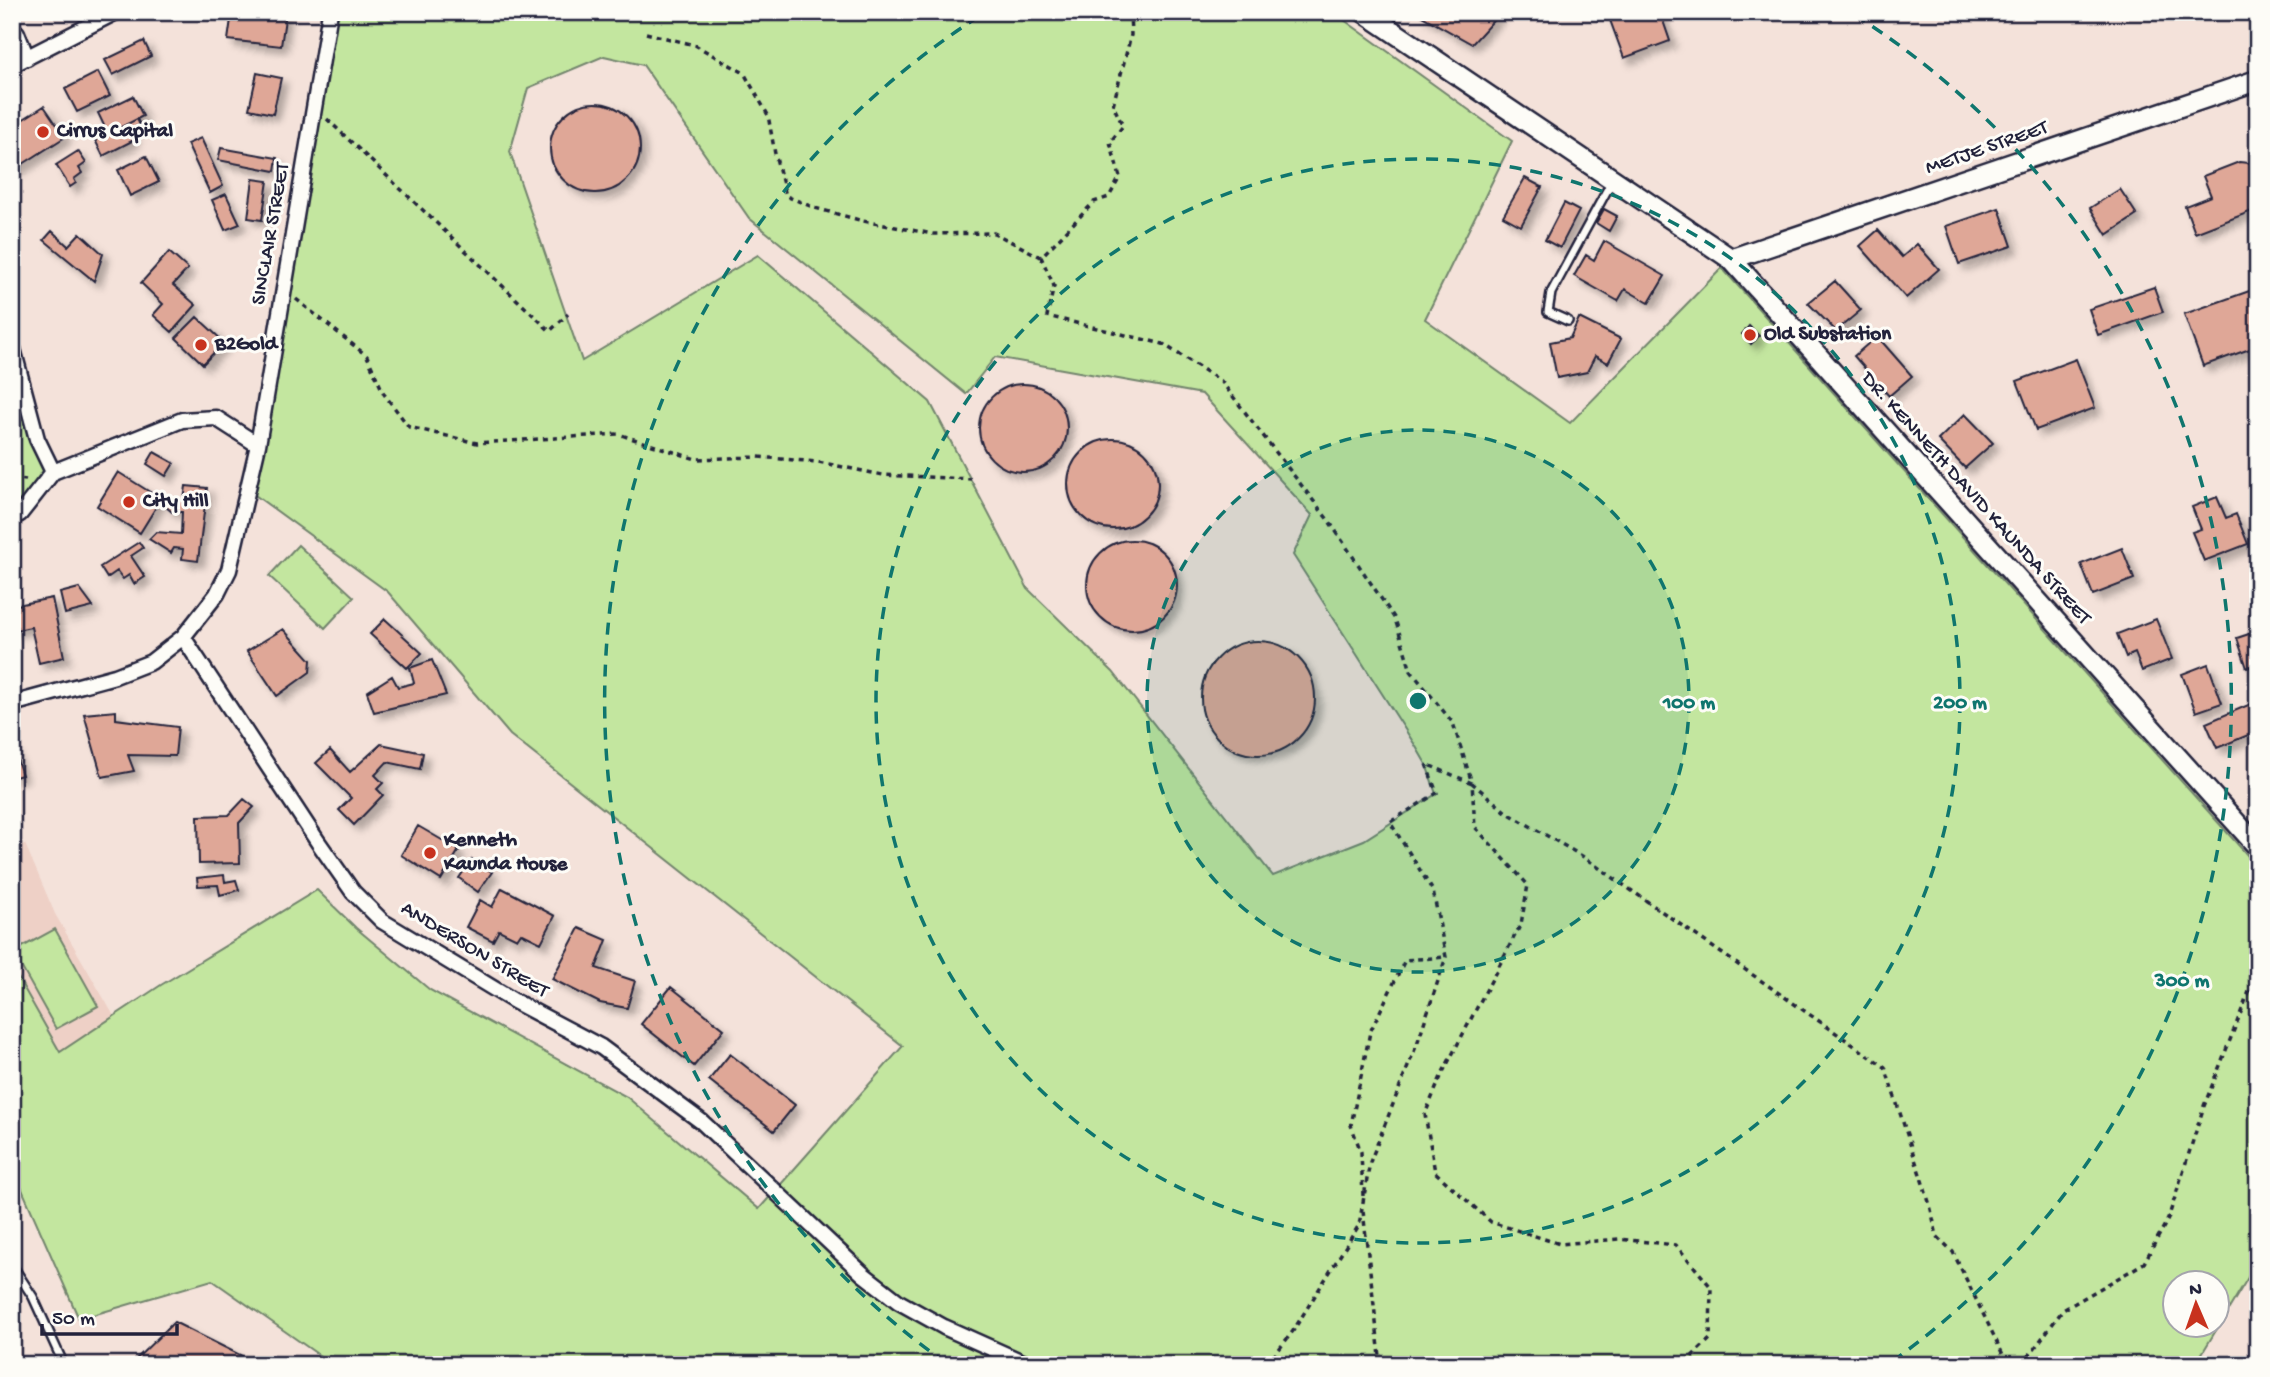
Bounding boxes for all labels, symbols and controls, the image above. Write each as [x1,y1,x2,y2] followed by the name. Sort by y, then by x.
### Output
[1922,116,2052,182] street label: METJE STREET
[56,120,174,145] place label: Cirrus Capital
[35,124,51,140] marker: Cirrus Capital
[247,160,297,307] street label: SINCLAIR STREET
[1764,323,1892,348] place label: Old Substation
[1742,327,1758,343] marker: Old Substation
[214,333,280,358] place label: B2Gold
[193,337,209,353] marker: B2Gold
[1853,366,2096,631] street label: DR. KENNETH DAVID KAUNDA STREET
[142,490,209,515] place label: City Hill
[121,494,137,510] marker: City Hill
[1406,689,1430,713] centre of rings
[1662,692,1715,717] text: 100 m
[1933,692,1987,717] text: 200 m
[443,829,568,878] place label: Kenneth Kaunda House
[422,845,438,861] marker: Kenneth Kaunda House
[396,897,553,1005] street label: ANDERSON STREET
[2154,970,2209,995] text: 300 m
[2162,1268,2232,1338] north arrow
[2189,1279,2202,1302] text: N
[42,1293,177,1337] scale bar
[52,1308,95,1333] text: 50 m

